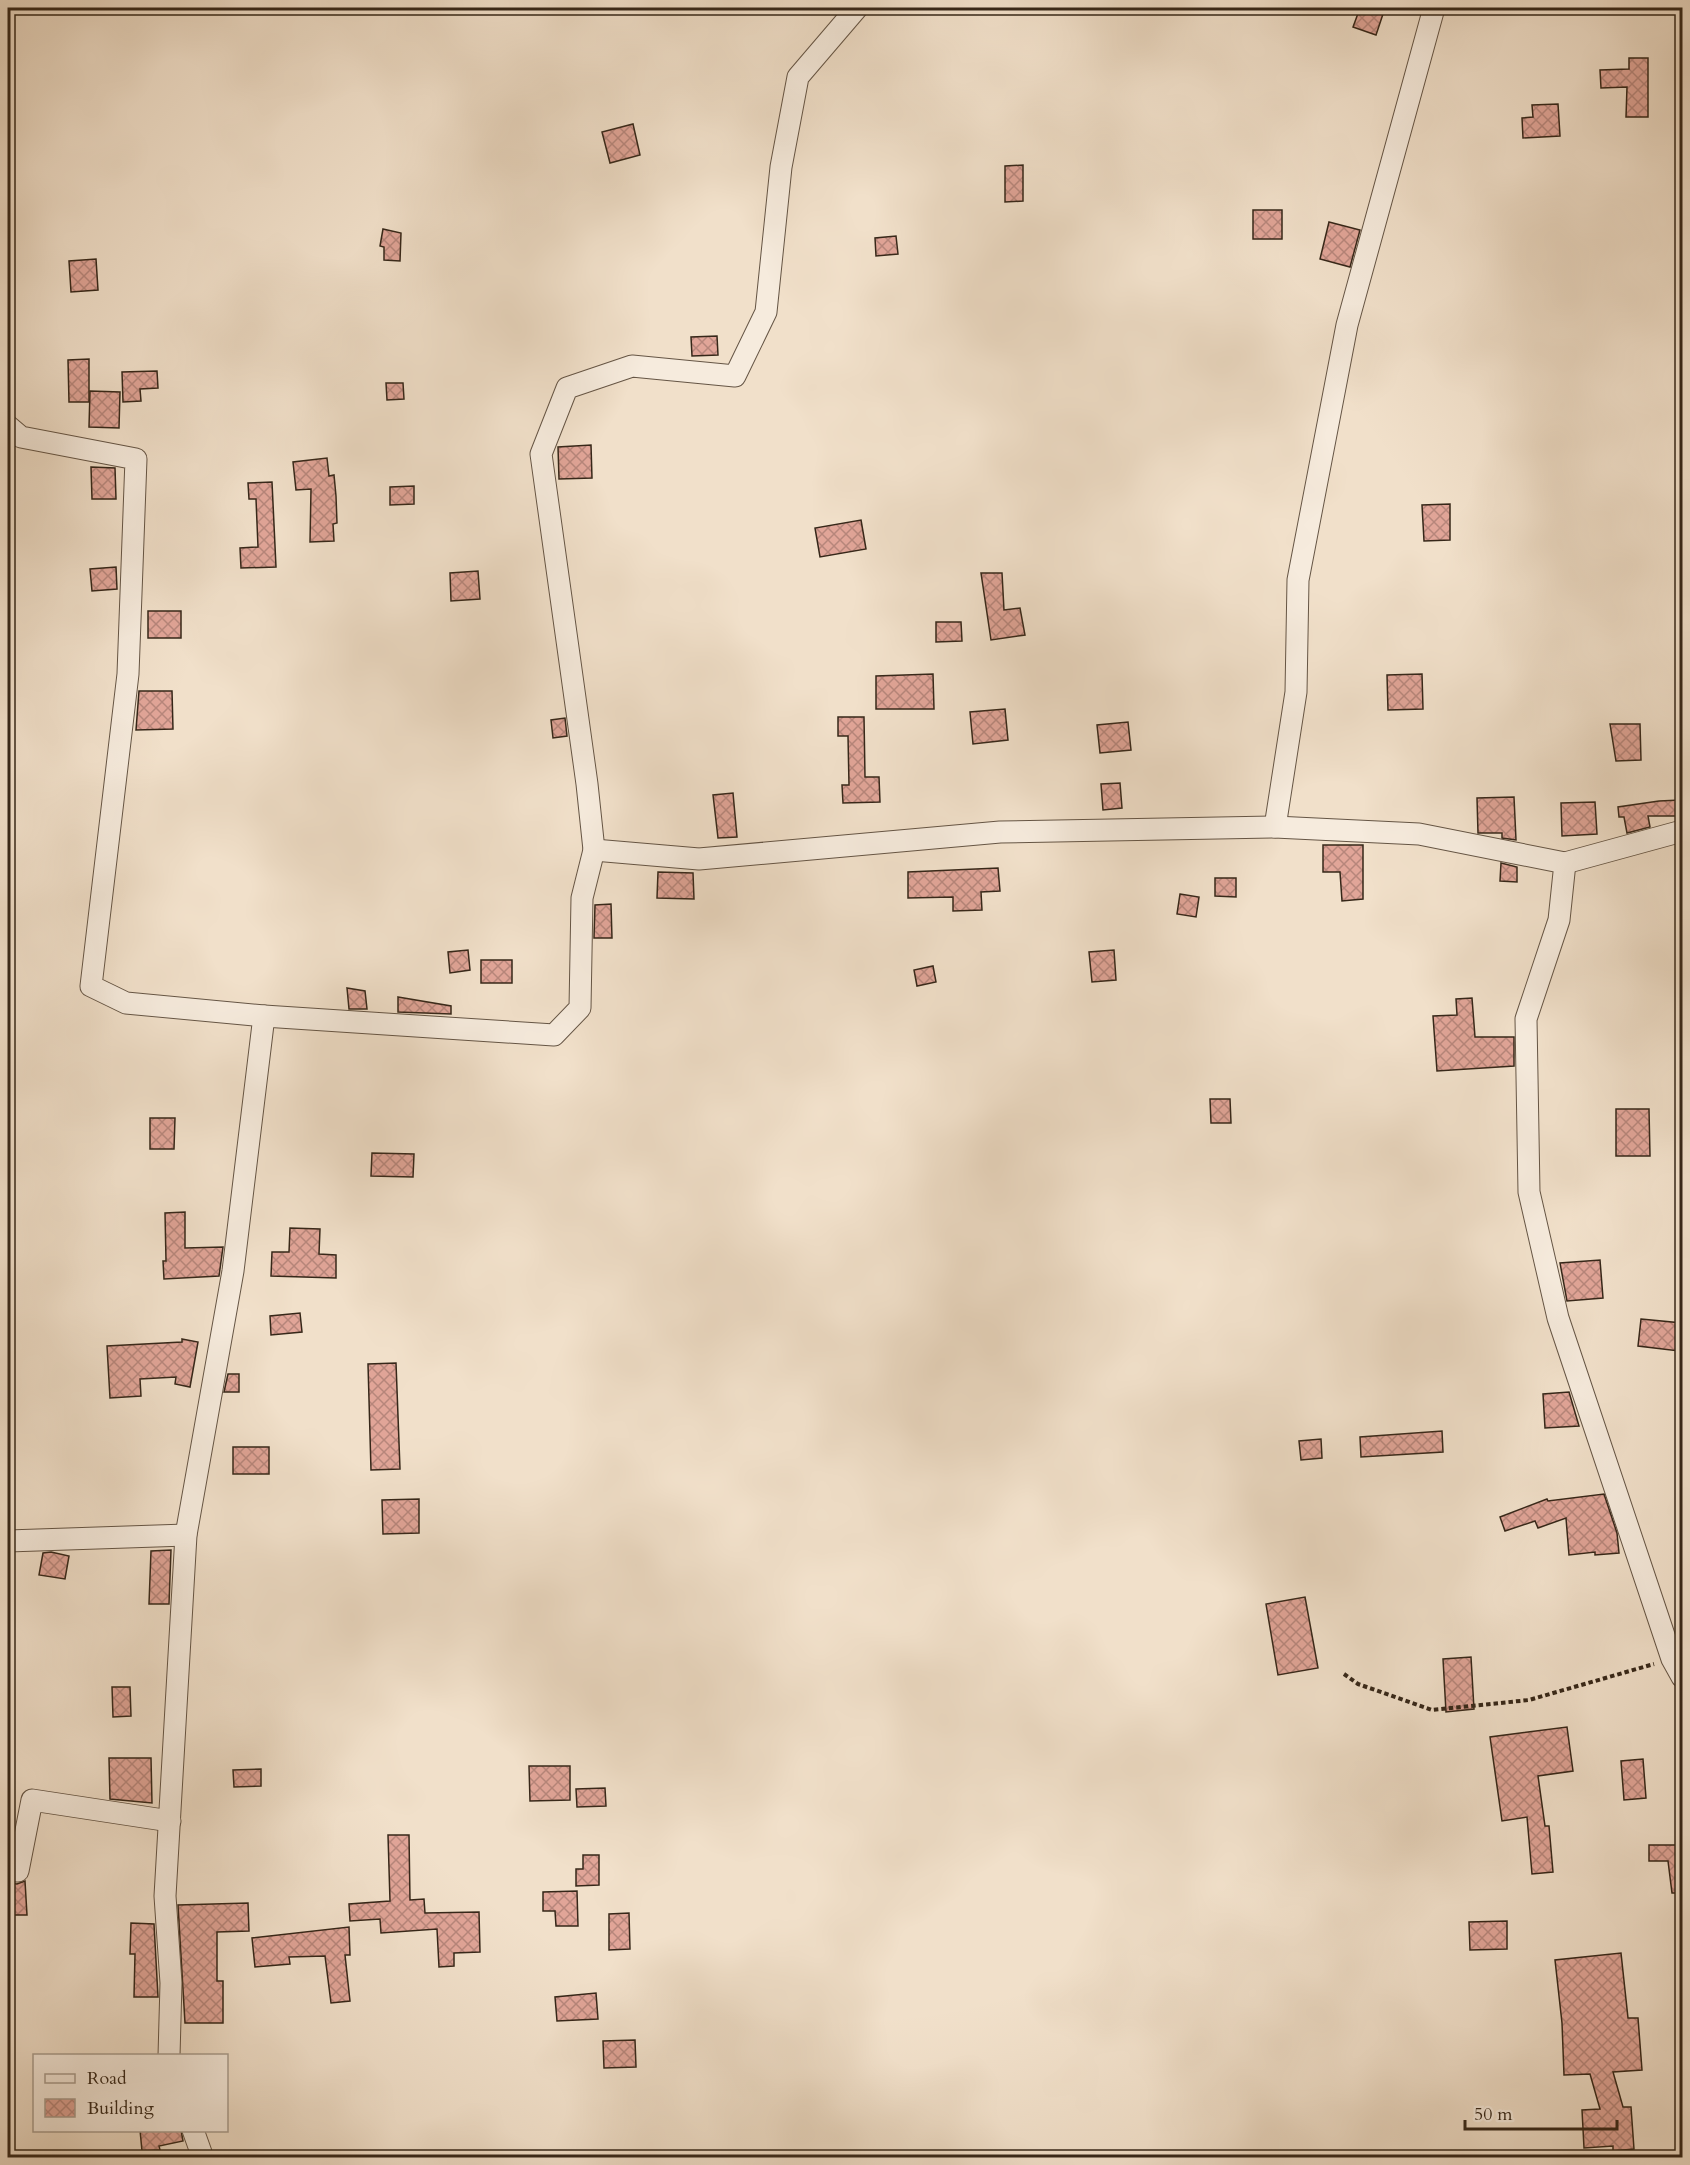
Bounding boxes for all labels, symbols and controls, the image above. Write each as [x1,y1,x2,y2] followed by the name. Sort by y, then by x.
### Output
[33,2054,228,2132] legend
[87,2066,127,2091] text: Road
[1465,2093,1616,2131] scale bar
[87,2096,155,2121] text: Building
[1474,2102,1513,2127] text: 50 m

